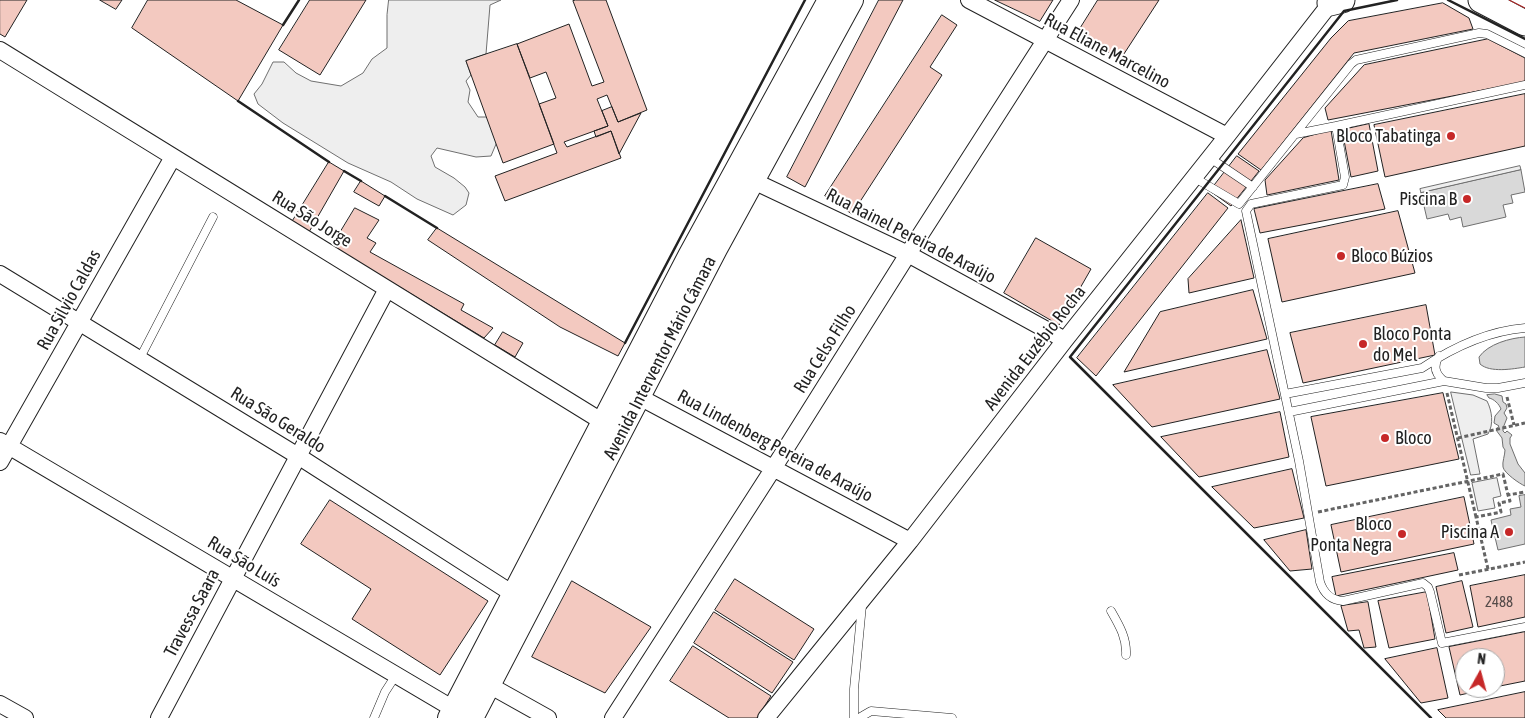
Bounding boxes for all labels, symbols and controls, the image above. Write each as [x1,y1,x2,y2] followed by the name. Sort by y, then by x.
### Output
[1040,9,1174,93] street label: Rua Eliane Marcelino
[1336,125,1441,147] place label: Bloco Tabatinga
[1445,130,1457,142] marker: Bloco Tabatinga
[823,184,999,288] street label: Rua Rainel Pereira de Araújo
[268,186,356,252] street label: Rua São Jorge
[1399,188,1457,210] place label: Piscina B
[1461,193,1473,205] marker: Piscina B
[1351,245,1433,267] place label: Bloco Búzios
[32,246,106,354] street label: Rua Silvio Caldas
[1335,250,1347,262] marker: Bloco Búzios
[599,253,721,463] street label: Avenida Interventor Mário Câmara
[980,281,1090,415] street label: Avenida Euzébio Rocha
[789,301,861,397] street label: Rua Celso Filho
[1373,323,1452,366] place label: Bloco Ponta do Mel
[1357,338,1369,350] marker: Bloco Ponta do Mel
[226,382,330,458] street label: Rua São Geraldo
[674,385,876,507] street label: Rua Lindenberg Pereira de Araújo
[1395,427,1432,449] place label: Bloco
[1379,432,1391,444] marker: Bloco
[1310,513,1392,556] place label: Bloco Ponta Negra
[1441,521,1499,543] place label: Piscina A
[1503,526,1515,538] marker: Piscina A
[1396,528,1408,540] marker: Bloco Ponta Negra
[203,532,285,592] street label: Rua São Luís
[160,565,224,661] street label: Travessa Saara
[1485,593,1513,611] house number: 2488
[1455,648,1505,698] north arrow
[1477,651,1487,668] text: N

